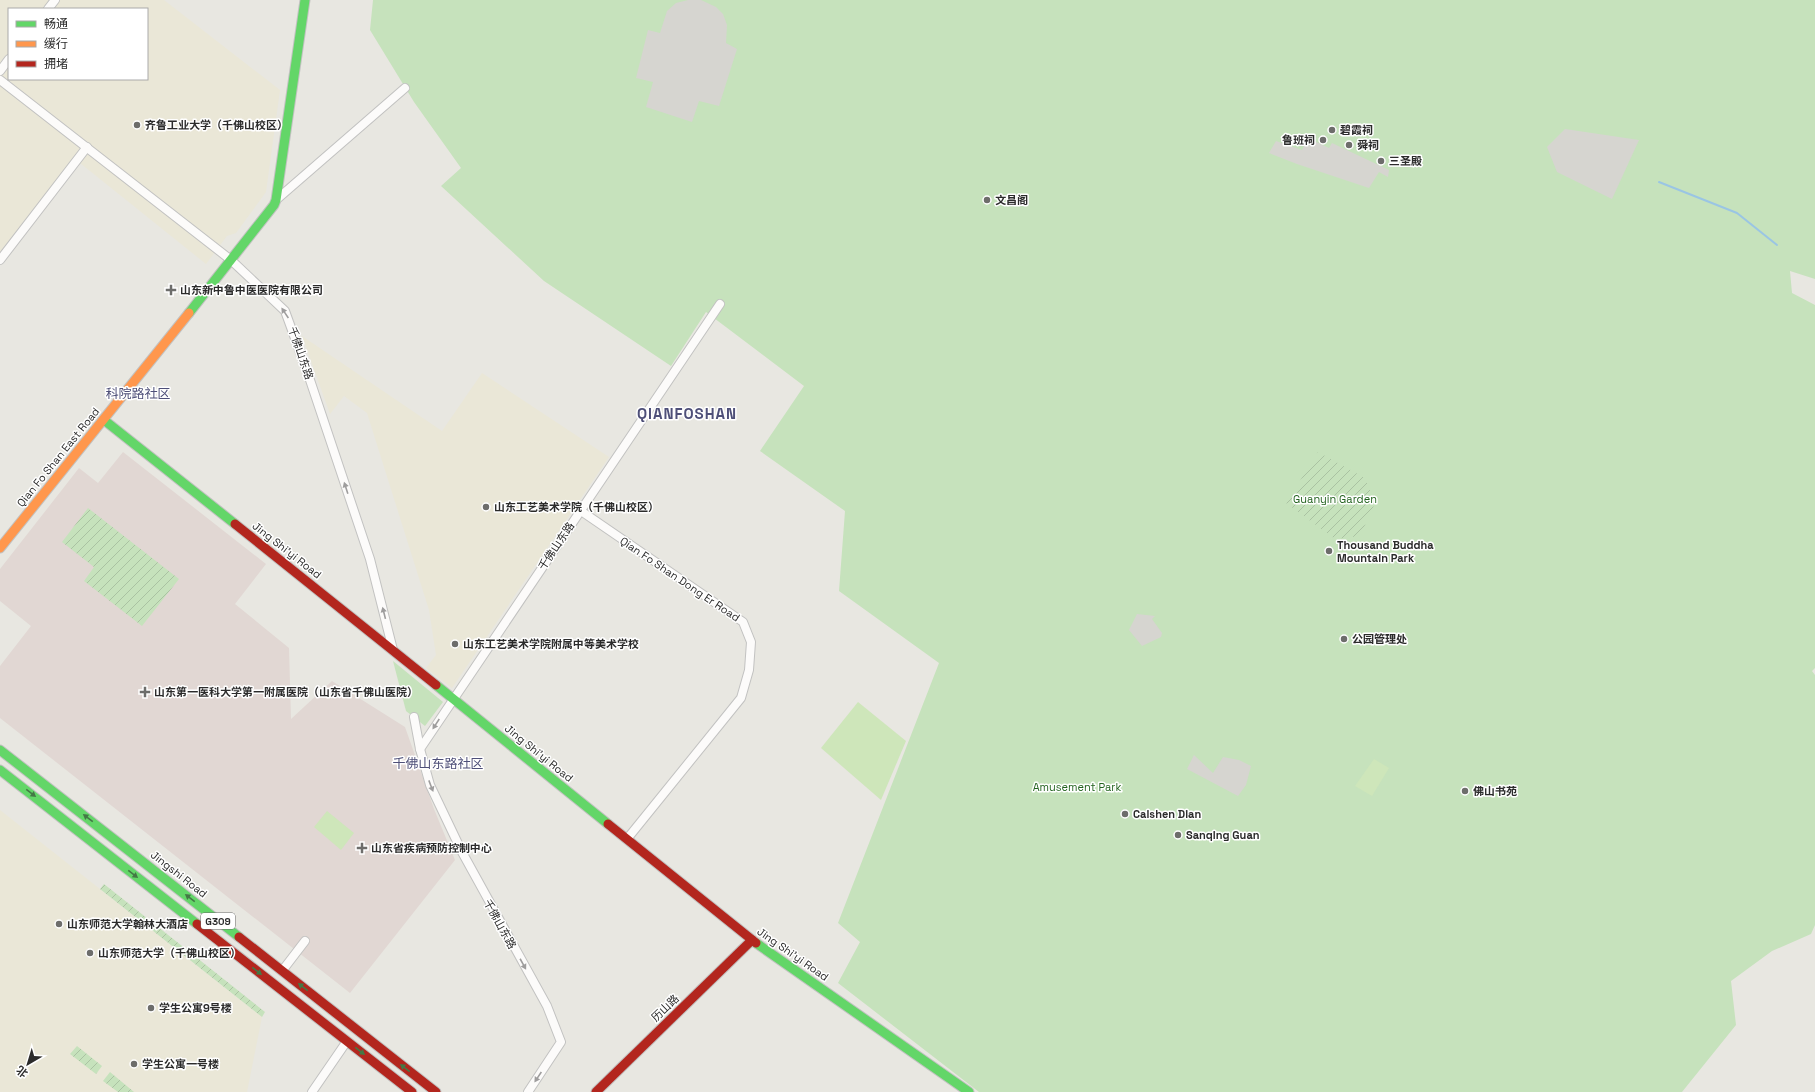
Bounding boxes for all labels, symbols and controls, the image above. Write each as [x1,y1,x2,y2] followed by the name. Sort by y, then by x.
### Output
[8,8,148,80] legend
[44,16,68,32] text: 畅通
[44,36,68,52] text: 缓行
[44,56,68,72] text: 拥堵
[145,118,288,132] place label: 齐鲁工业大学（千佛山校区）
[132,120,142,130] marker: 齐鲁工业大学（千佛山校区）
[1340,123,1373,137] place label: 碧霞祠
[1327,125,1337,135] marker: 碧霞祠
[1282,133,1315,147] place label: 鲁班祠
[1318,135,1328,145] marker: 鲁班祠
[1357,138,1379,152] place label: 舜祠
[1344,140,1354,150] marker: 舜祠
[1389,154,1422,168] place label: 三圣殿
[1376,156,1386,166] marker: 三圣殿
[995,193,1028,207] place label: 文昌阁
[982,195,992,205] marker: 文昌阁
[180,283,323,297] place label: 山东新中鲁中医医院有限公司
[165,284,177,296] marker: 山东新中鲁中医医院有限公司
[281,308,289,318] one-way arrow
[285,325,317,381] street label: 千佛山东路
[105,385,171,402] district label: 科院路社区
[14,404,102,510] street label: Qian Fo Shan East Road
[637,404,737,423] district label: QIANFOSHAN
[343,482,349,494] one-way arrow
[1293,492,1377,506] park label: Guanyin Garden
[494,500,659,514] place label: 山东工艺美术学院（千佛山校区）
[481,502,491,512] marker: 山东工艺美术学院（千佛山校区）
[250,519,324,581] street label: Jing Shi'yi Road
[535,519,577,573] street label: 千佛山东路
[617,534,743,624] street label: Qian Fo Shan Dong Er Road
[1337,538,1434,565] place label: Thousand Buddha Mountain Park
[1324,546,1334,556] marker: Thousand Buddha Mountain Park
[380,606,386,619] one-way arrow
[1352,632,1407,646] place label: 公园管理处
[1339,634,1349,644] marker: 公园管理处
[463,637,639,651] place label: 山东工艺美术学院附属中等美术学校
[450,639,460,649] marker: 山东工艺美术学院附属中等美术学校
[154,685,418,699] place label: 山东第一医科大学第一附属医院（山东省千佛山医院）
[139,686,151,698] marker: 山东第一医科大学第一附属医院（山东省千佛山医院）
[432,718,440,729] one-way arrow
[502,721,576,785] street label: Jing Shi'yi Road
[392,755,484,772] district label: 千佛山东路社区
[428,780,434,792] one-way arrow
[1033,780,1121,794] park label: Amusement Park
[1473,784,1517,798] place label: 佛山书苑
[1460,786,1470,796] marker: 佛山书苑
[25,789,36,798] one-way arrow
[1133,807,1201,821] place label: Caishen Dian
[1120,809,1130,819] marker: Caishen Dian
[82,814,93,822] one-way arrow
[1186,828,1260,842] place label: Sanqing Guan
[1173,830,1183,840] marker: Sanqing Guan
[371,841,492,855] place label: 山东省疾病预防控制中心
[356,842,368,854] marker: 山东省疾病预防控制中心
[148,848,210,900] street label: Jingshi Road
[127,870,138,878] one-way arrow
[184,894,195,903] one-way arrow
[481,897,519,951] street label: 千佛山东路
[201,913,235,929] road number: G309
[67,917,188,931] place label: 山东师范大学翰林大酒店
[54,919,64,929] marker: 山东师范大学翰林大酒店
[755,924,831,984] street label: Jing Shi'yi Road
[98,946,241,960] place label: 山东师范大学（千佛山校区）
[85,948,95,958] marker: 山东师范大学（千佛山校区）
[519,958,526,970] one-way arrow
[252,967,263,976] one-way arrow
[297,983,308,992] one-way arrow
[648,992,682,1024] street label: 历山路
[159,1001,232,1015] place label: 学生公寓9号楼
[146,1003,156,1013] marker: 学生公寓9号楼
[8,1044,48,1084] north arrow
[354,1047,365,1056] one-way arrow
[142,1057,219,1071] place label: 学生公寓一号楼
[129,1059,139,1069] marker: 学生公寓一号楼
[13,1063,30,1081] text: 北
[400,1064,411,1072] one-way arrow
[534,1072,542,1083] one-way arrow

